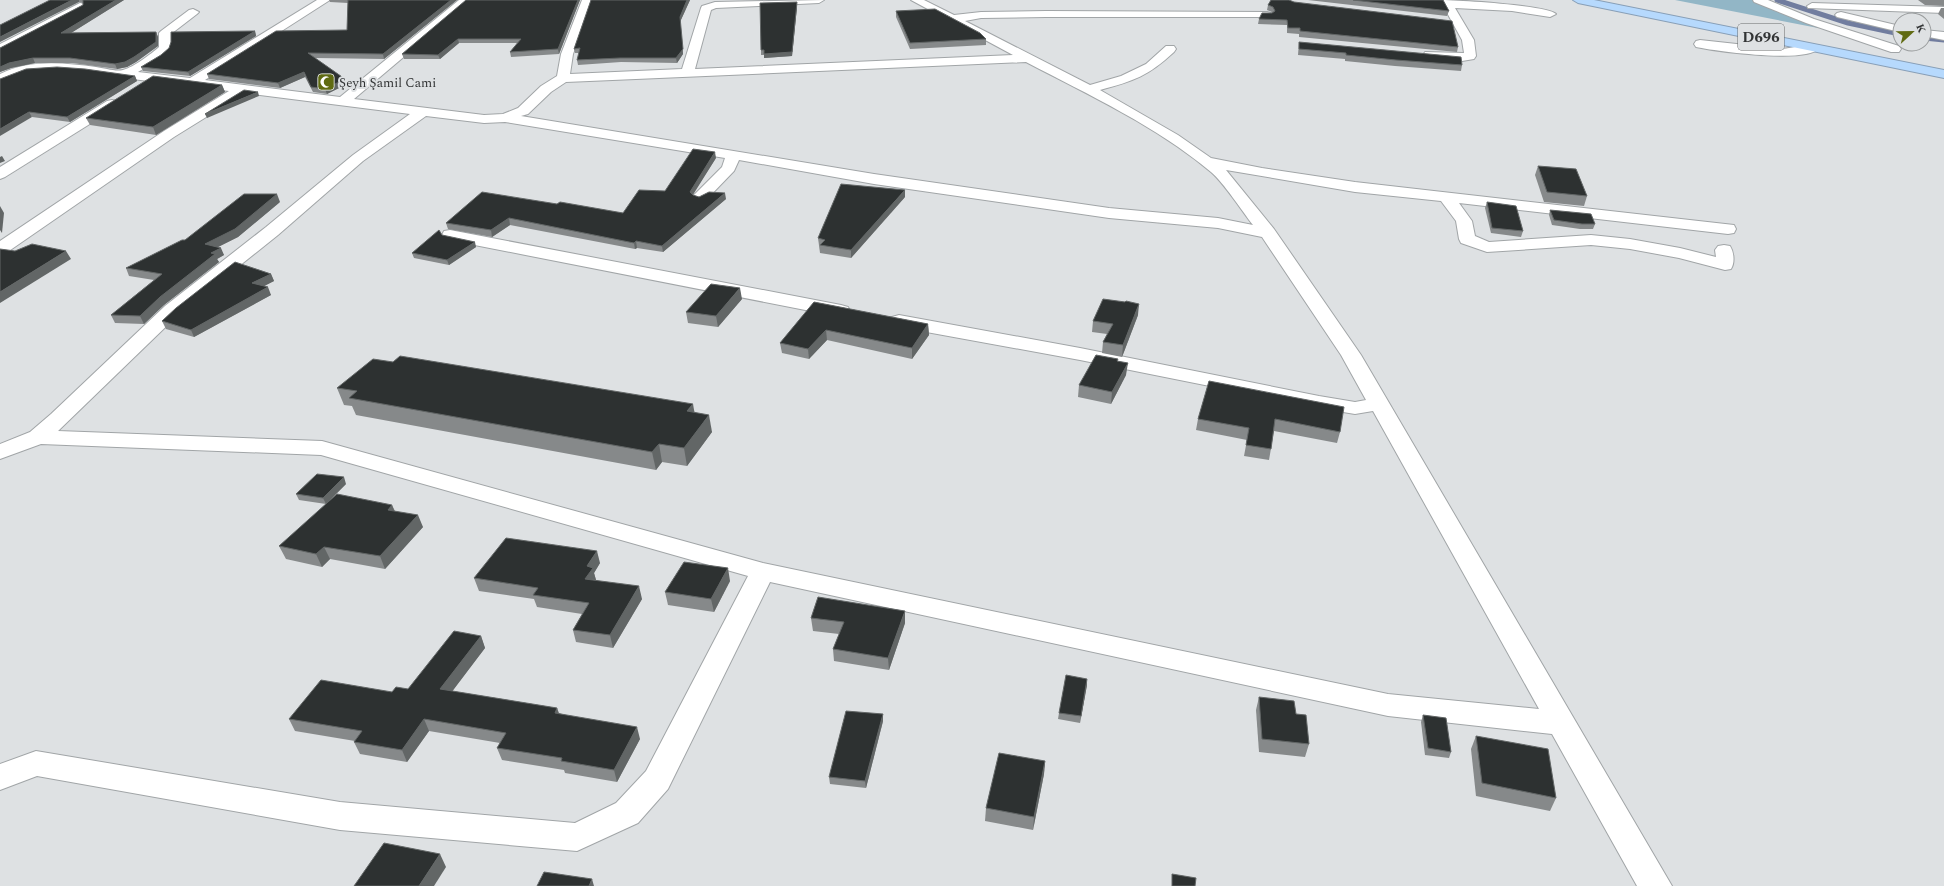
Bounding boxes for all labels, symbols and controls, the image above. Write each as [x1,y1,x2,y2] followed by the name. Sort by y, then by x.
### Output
[1892,12,1932,52] north arrow
[1911,21,1930,36] text: K
[1738,24,1784,50] road number: D696
[316,72,336,92] mosque icon: Şeyh Şamil Cami
[339,73,436,93] place label: Şeyh Şamil Cami

